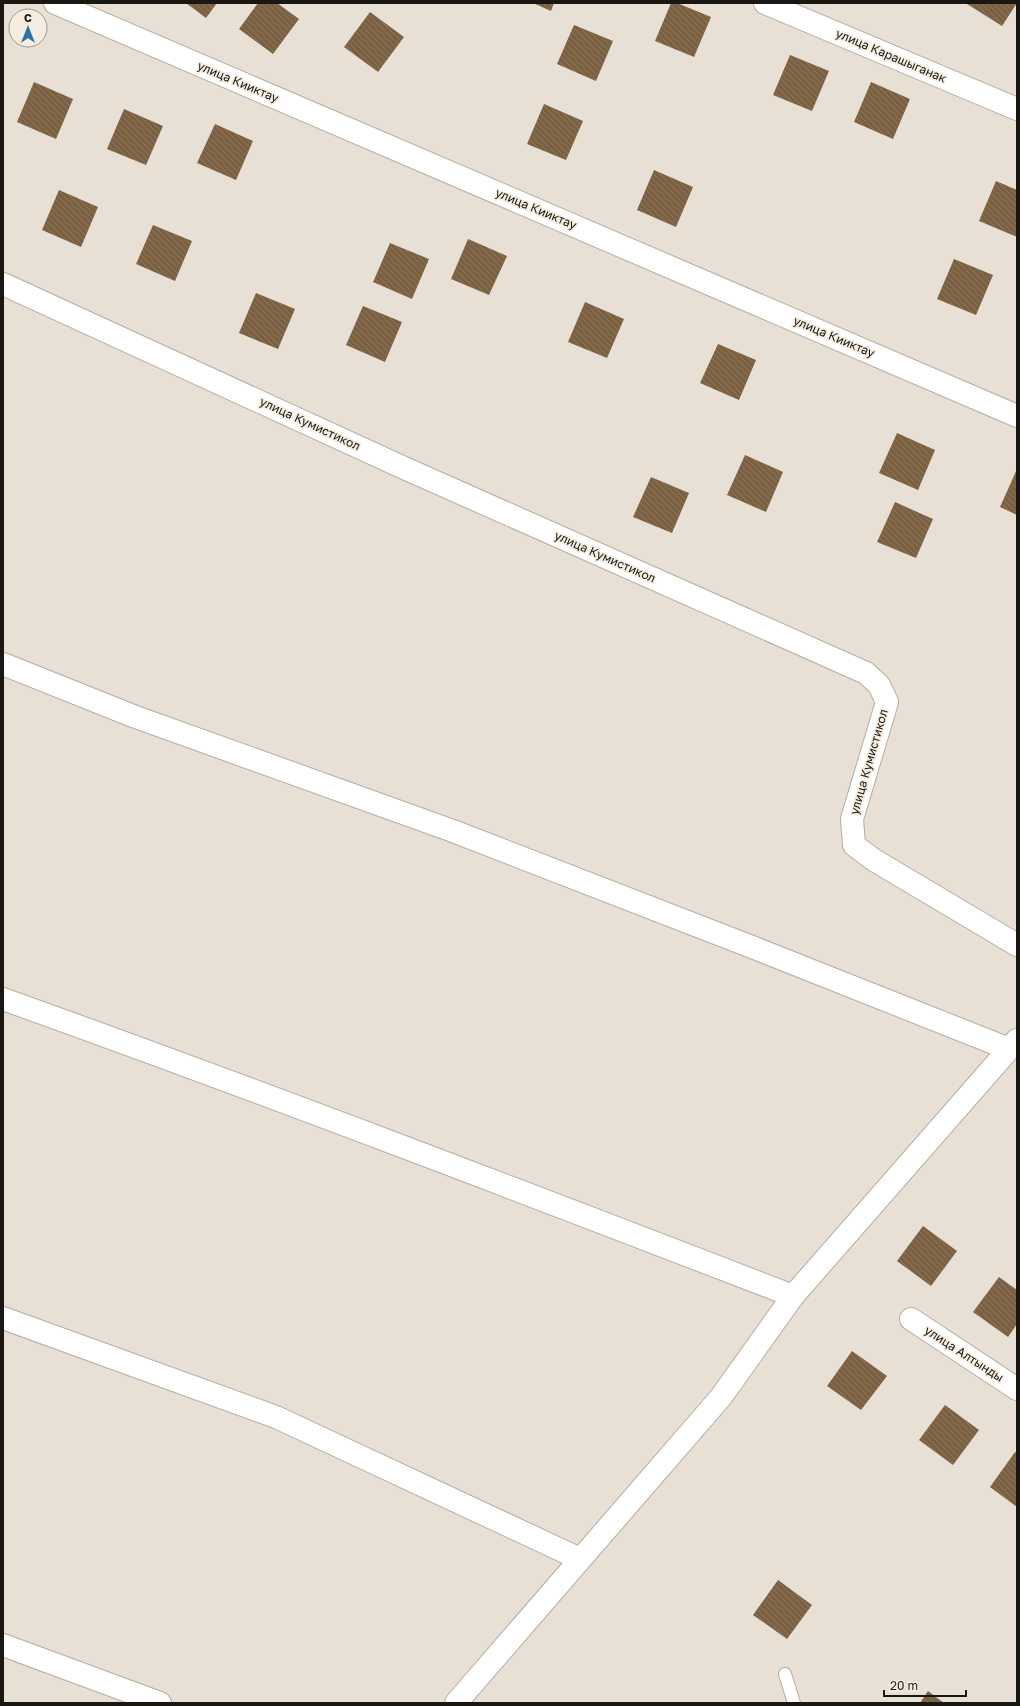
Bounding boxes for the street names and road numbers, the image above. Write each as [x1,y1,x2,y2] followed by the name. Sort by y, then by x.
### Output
[834,25,949,86] street label: улица Карашыганак
[195,58,281,106] street label: улица Кииктау
[493,185,579,233] street label: улица Кииктау
[791,313,877,361] street label: улица Кииктау
[258,394,363,453] street label: улица Кумистикол
[552,527,658,586] street label: улица Кумистикол
[846,707,891,816] street label: улица Кумистикол
[922,1322,1007,1385] street label: улица Алтынды

